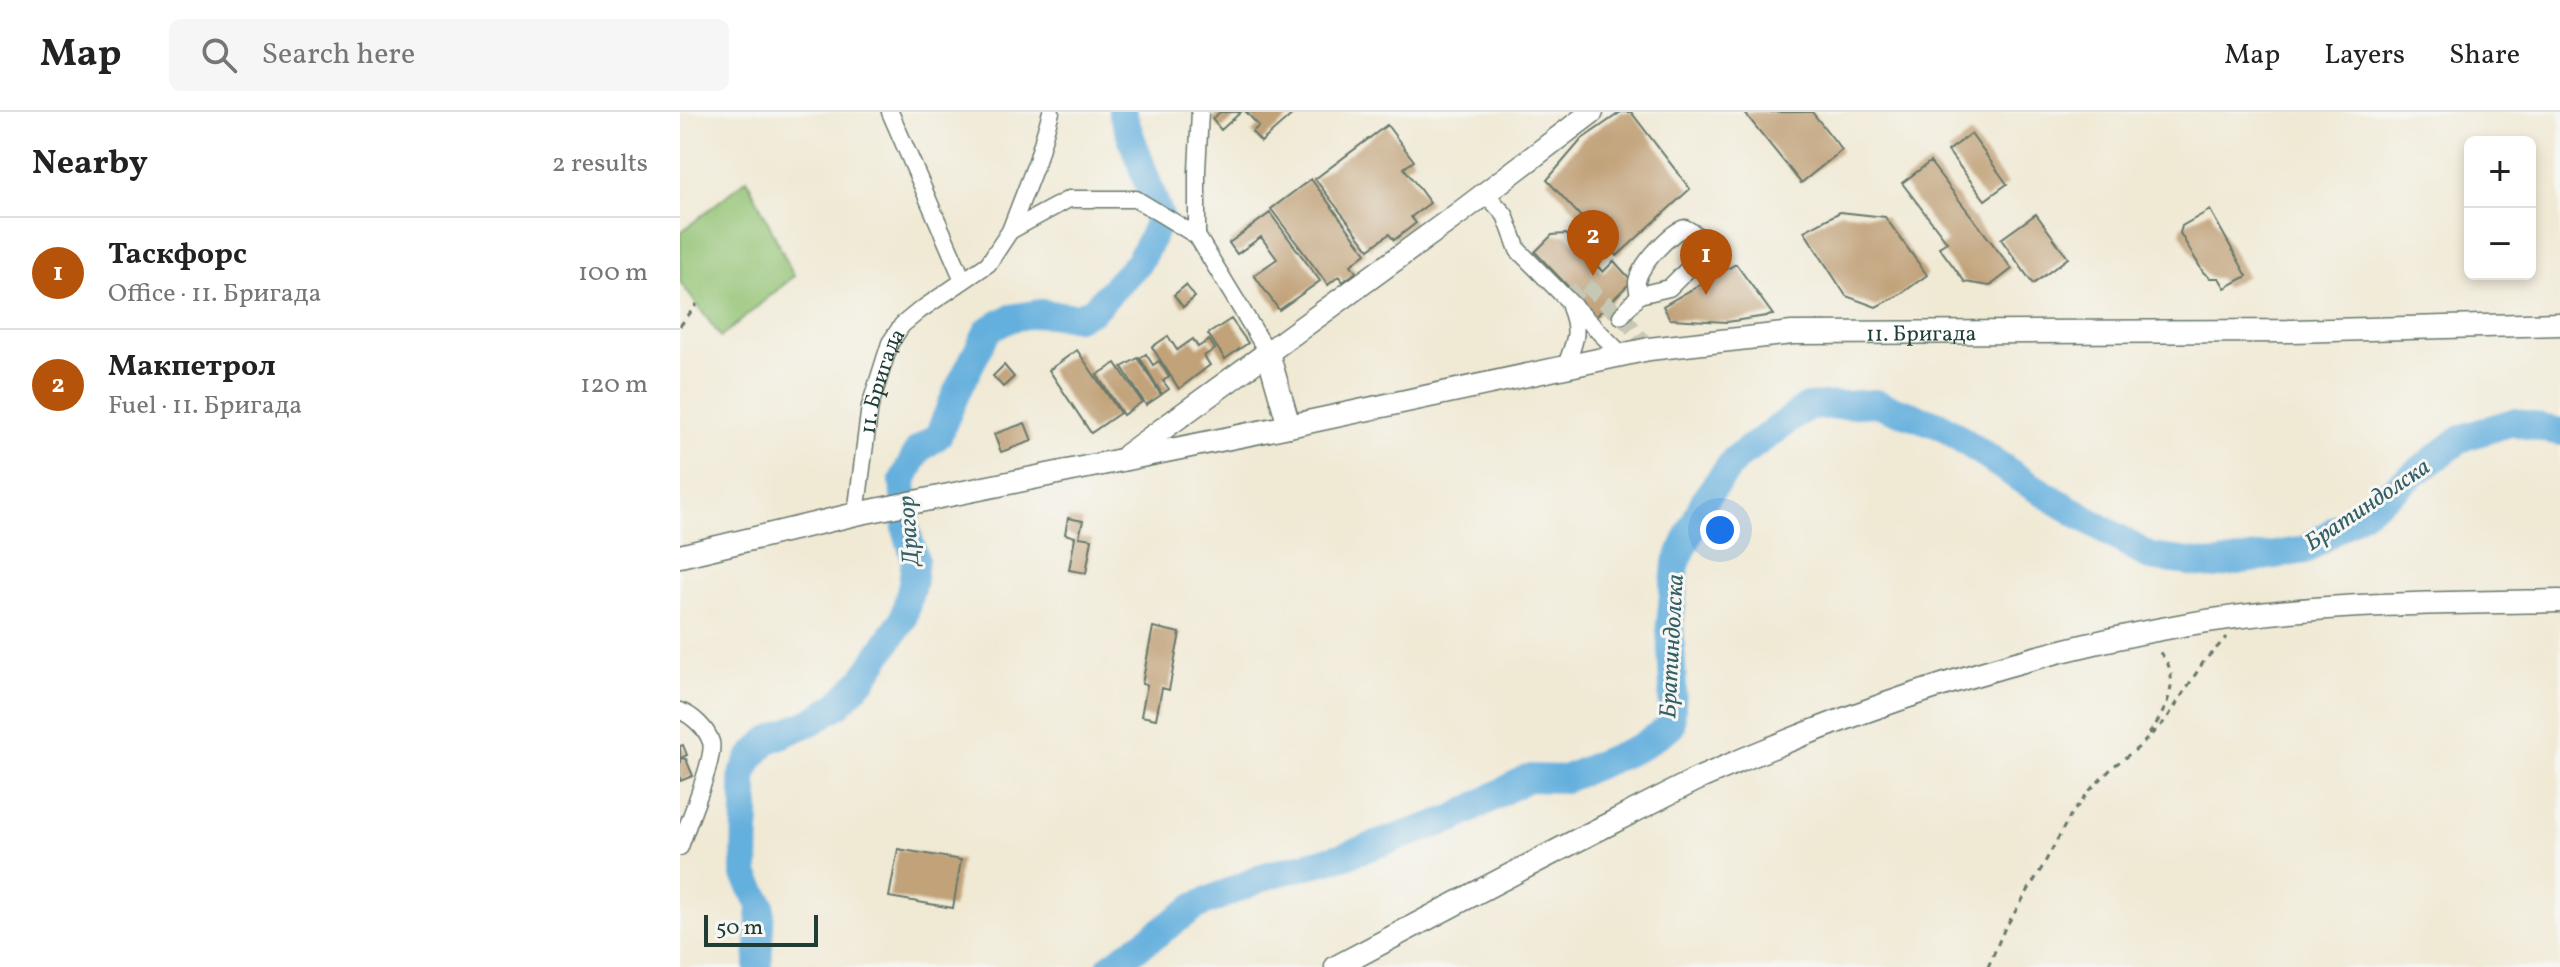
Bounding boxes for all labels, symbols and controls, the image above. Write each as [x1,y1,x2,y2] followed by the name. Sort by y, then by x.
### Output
[169,19,729,91] search box
[40,29,121,82] text: Map
[197,33,241,77] icon: search
[261,34,415,76] text: Search here
[2224,36,2280,75] text: Map
[2324,36,2405,75] text: Layers
[2449,36,2520,75] text: Share
[2464,136,2536,280] map controls
[2464,136,2536,208] button: +
[32,141,148,188] text: Nearby
[552,146,648,182] text: 2 results
[2464,208,2536,280] button: −
[1567,210,1619,276] pin: 2
[1680,229,1732,295] pin: 1
[108,234,247,276] text: Таскфорс
[53,255,63,291] text: 1
[578,255,648,291] text: 100 m
[108,276,321,312] text: Office · 11. Бригада
[1866,319,1976,351] street label: 11. Бригада
[854,322,914,436] street label: 11. Бригада
[108,346,276,388] text: Макпетрол
[51,367,65,403] text: 2
[580,367,648,403] text: 120 m
[108,388,302,424] text: Fuel · 11. Бригада
[2299,451,2437,560] water label: Братиндолска
[891,495,930,569] water label: Драгор
[1700,510,1740,550] your location
[1652,573,1694,719] water label: Братиндолска
[704,911,818,947] scale bar
[716,913,763,944] text: 50 m

